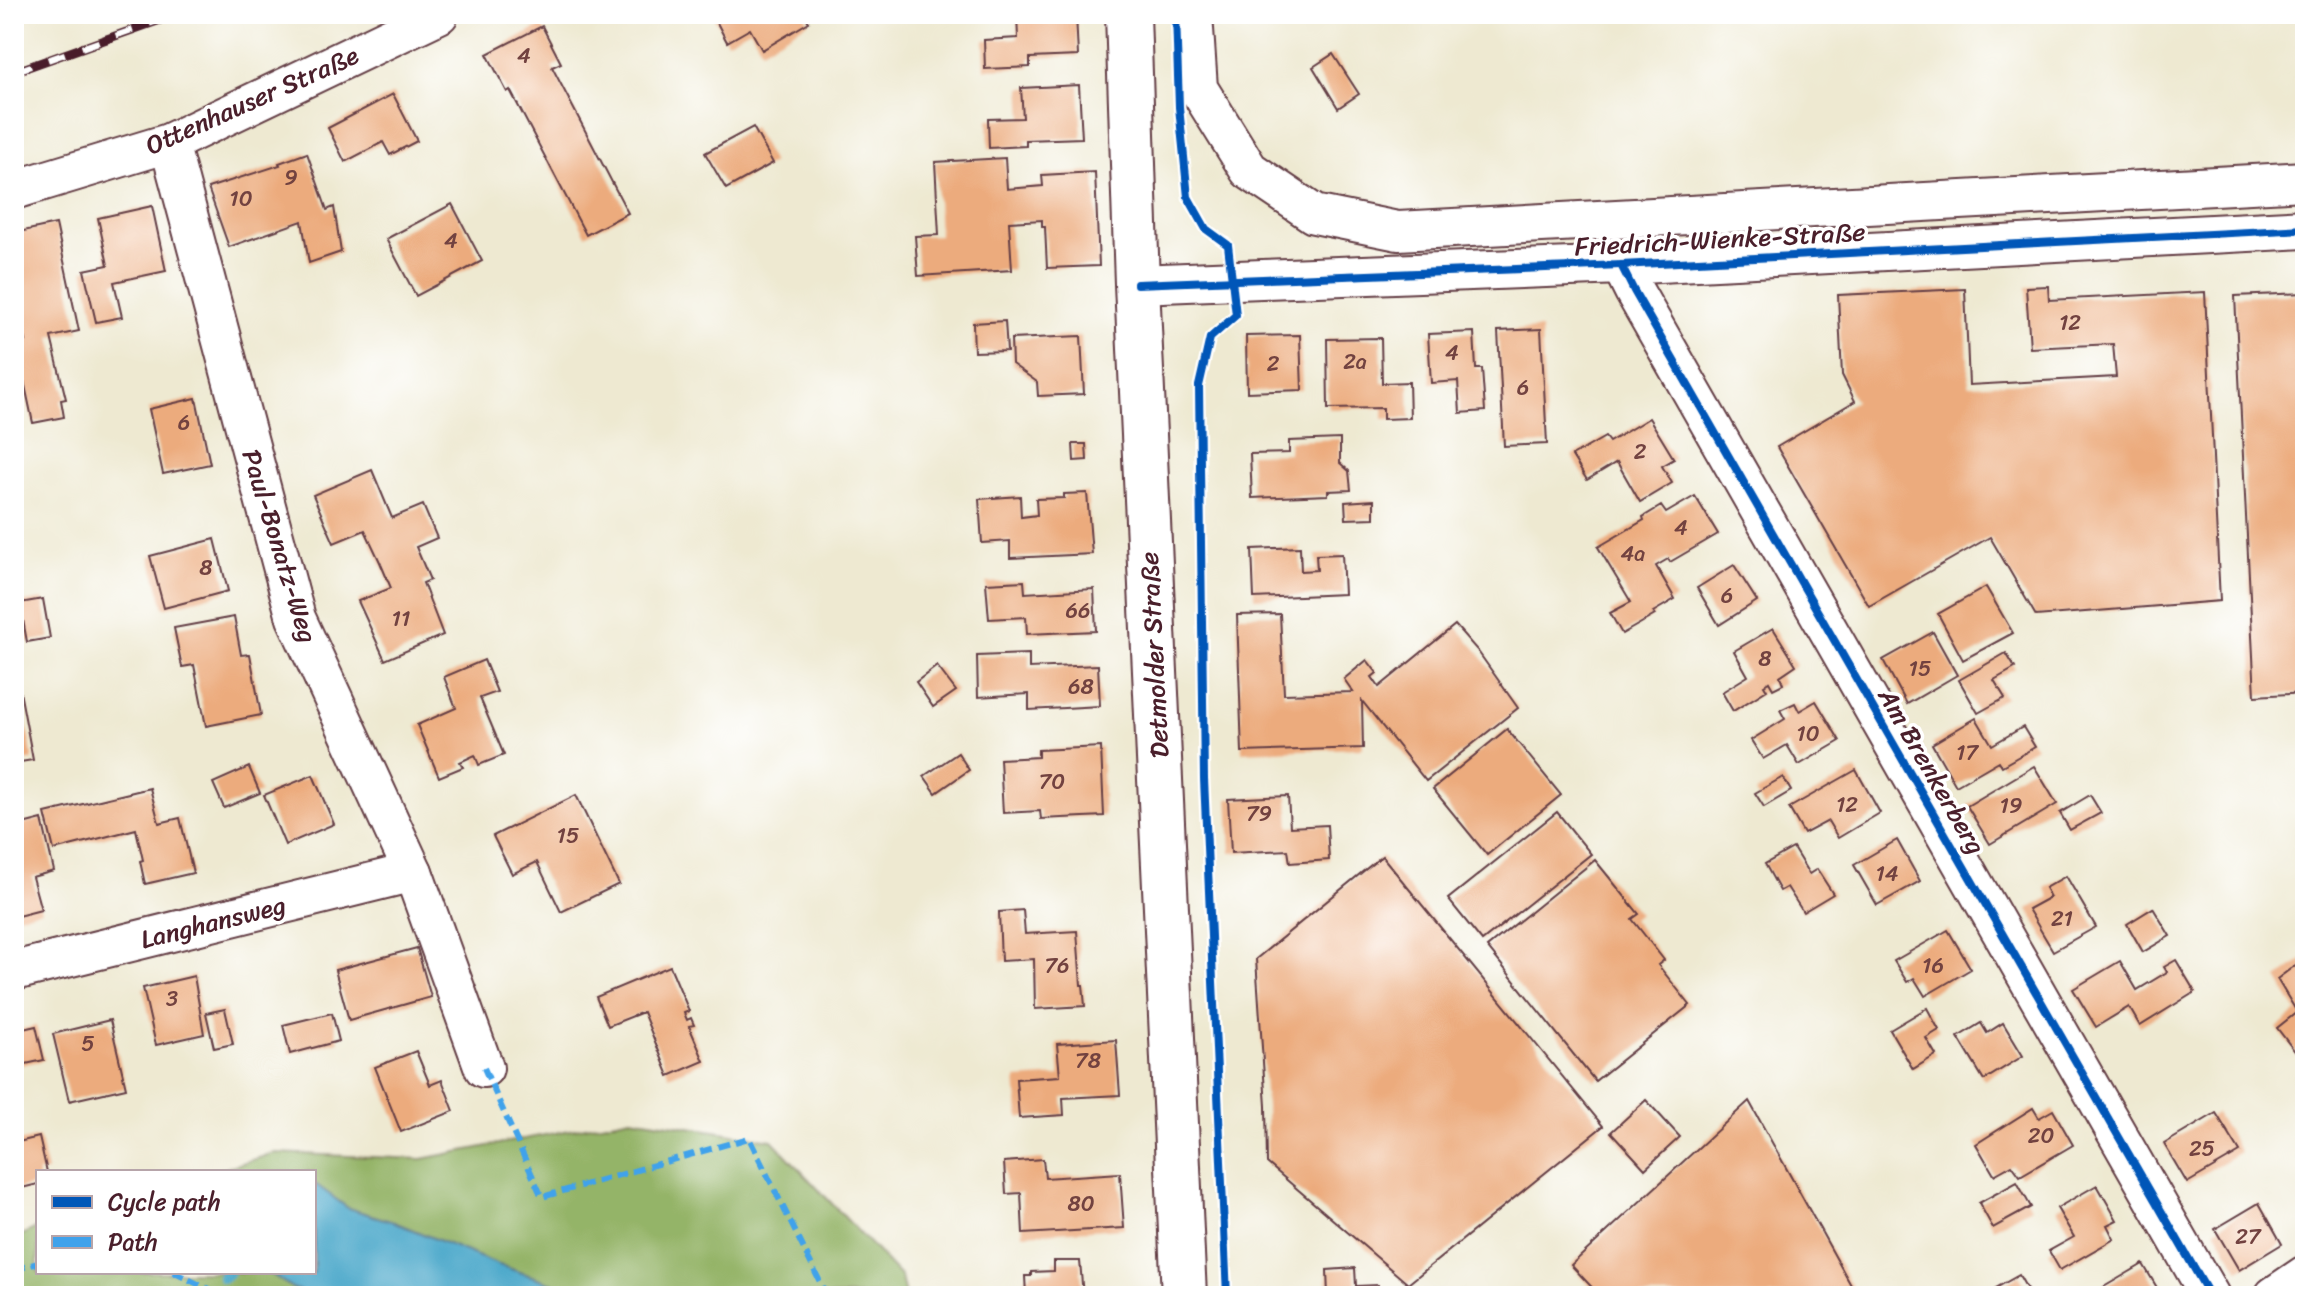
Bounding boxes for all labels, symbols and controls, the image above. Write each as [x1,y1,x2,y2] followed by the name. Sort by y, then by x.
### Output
[138,32,367,168] street label: Ottenhauser Straße
[517,36,531,75] house number: 4
[284,158,298,197] house number: 9
[229,179,253,218] house number: 10
[1573,208,1867,270] street label: Friedrich-Wienke-Straße
[444,221,458,260] house number: 4
[2059,303,2081,342] house number: 12
[1445,333,1459,372] house number: 4
[1343,342,1367,381] house number: 2a
[1267,344,1280,383] house number: 2
[1517,368,1529,407] house number: 6
[178,403,190,442] house number: 6
[1634,432,1647,471] house number: 2
[229,444,331,648] street label: Paul-Bonatz-Weg
[1674,508,1688,547] house number: 4
[1621,534,1645,573] house number: 4a
[199,548,213,587] house number: 8
[1126,551,1182,759] street label: Detmolder Straße
[1721,576,1733,615] house number: 6
[1066,591,1091,630] house number: 66
[392,599,410,638] house number: 11
[1758,639,1772,678] house number: 8
[1909,649,1931,688] house number: 15
[1068,667,1094,706] house number: 68
[1865,678,1999,863] street label: Am Brenkerberg
[1796,714,1820,753] house number: 10
[1956,733,1979,772] house number: 17
[1039,762,1065,801] house number: 70
[1836,785,1858,824] house number: 12
[2000,786,2022,825] house number: 19
[1246,794,1272,833] house number: 79
[557,816,579,855] house number: 15
[1875,854,1899,893] house number: 14
[135,882,291,962] street label: Langhansweg
[2051,899,2073,938] house number: 21
[1044,946,1070,985] house number: 76
[1922,946,1944,985] house number: 16
[166,979,178,1018] house number: 3
[81,1024,95,1063] house number: 5
[1075,1041,1101,1080] house number: 78
[2028,1116,2054,1155] house number: 20
[2189,1129,2215,1168] house number: 25
[36,1170,316,1274] legend
[108,1181,221,1223] text: Cycle path
[1067,1184,1095,1223] house number: 80
[2235,1217,2262,1256] house number: 27
[108,1221,158,1263] text: Path

